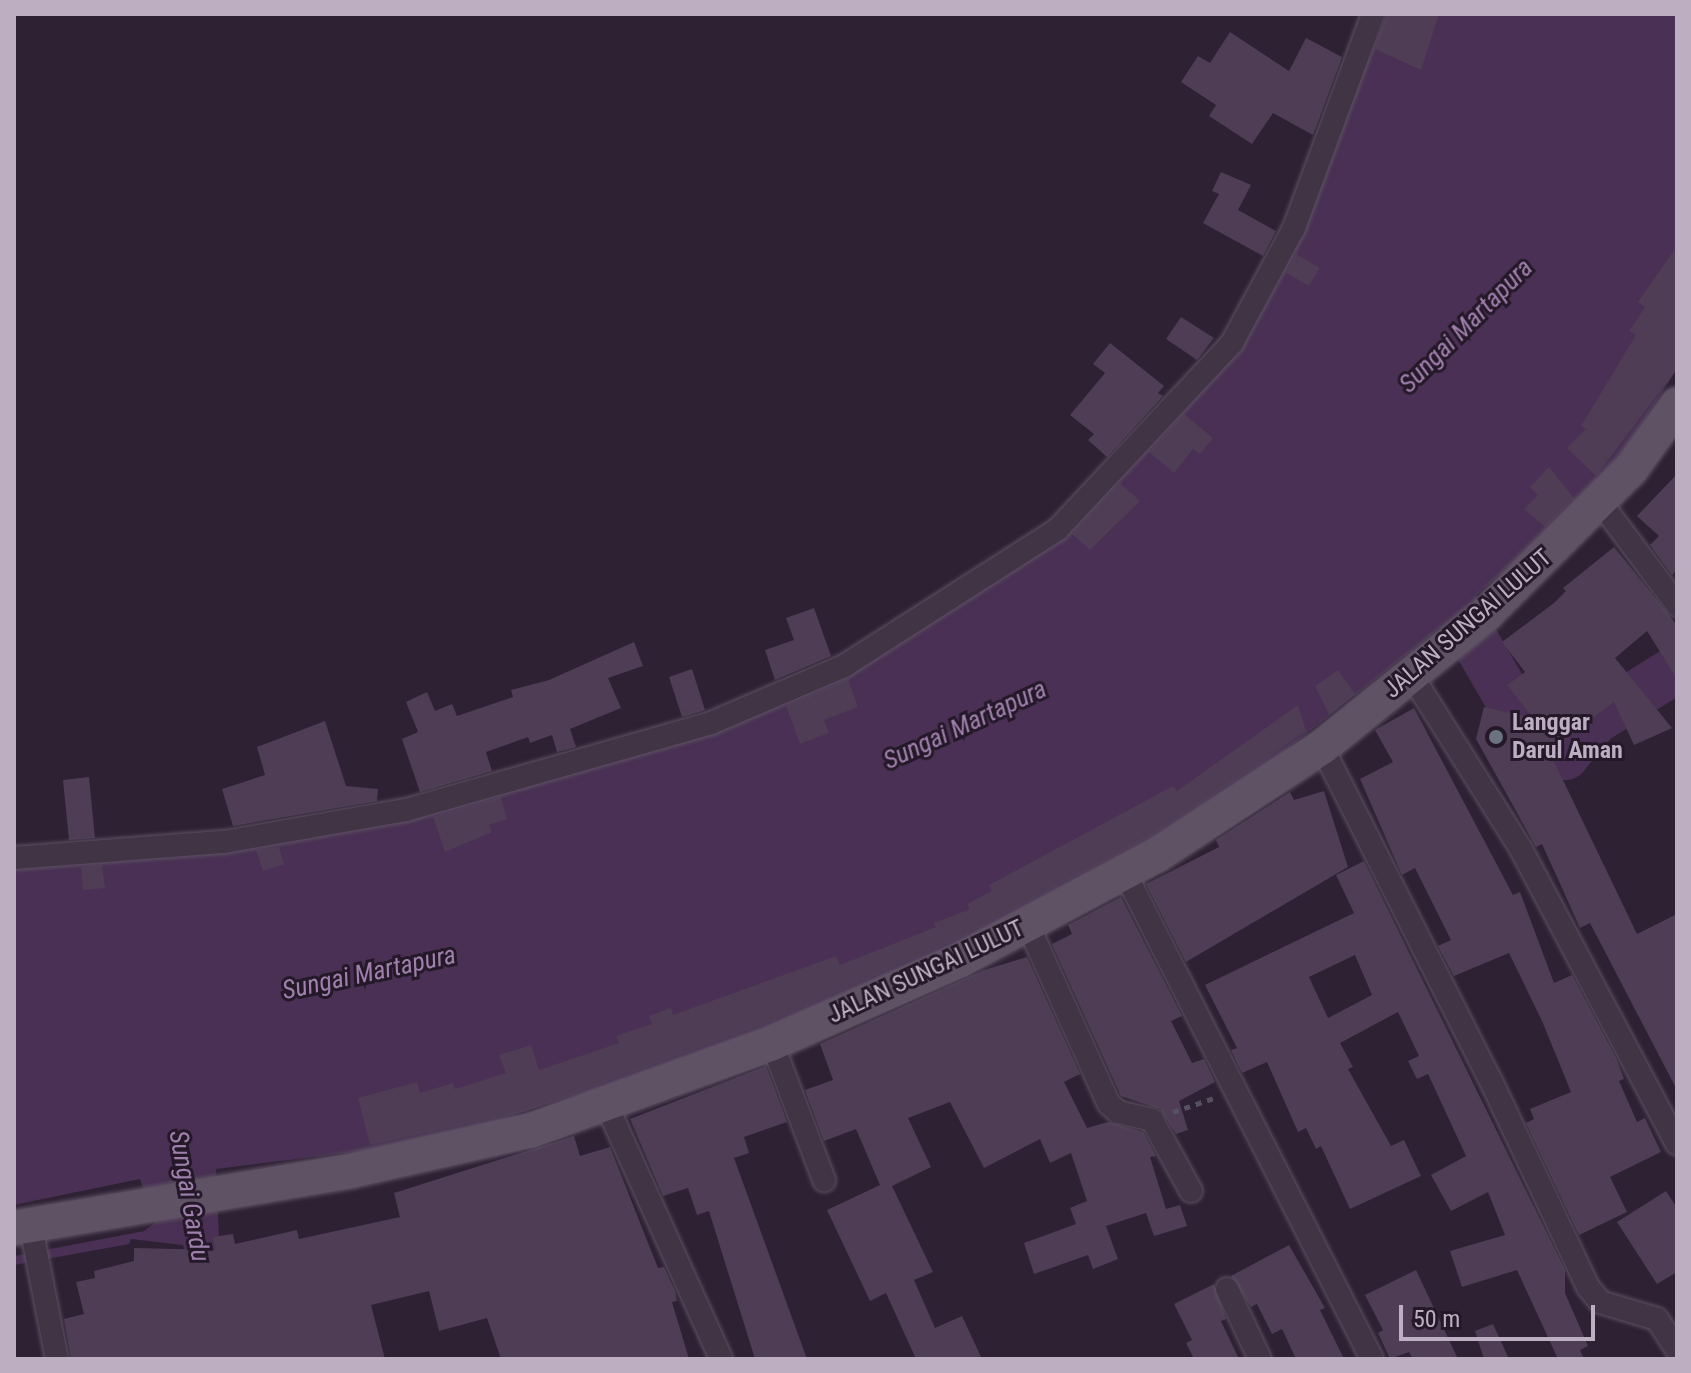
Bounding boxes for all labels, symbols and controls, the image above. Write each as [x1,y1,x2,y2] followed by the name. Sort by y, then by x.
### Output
[1393,253,1539,399] water label: Sungai Martapura
[1378,543,1558,705] street label: JALAN SUNGAI LULUT
[878,674,1052,776] water label: Sungai Martapura
[1512,709,1623,765] place label: Langgar Darul Aman
[1487,728,1505,746] marker: Langgar Darul Aman
[824,914,1028,1030] street label: JALAN SUNGAI LULUT
[279,939,459,1007] water label: Sungai Martapura
[162,1128,216,1264] water label: Sungai Gardu
[1403,1289,1599,1339] scale bar
[1413,1305,1460,1333] text: 50 m

